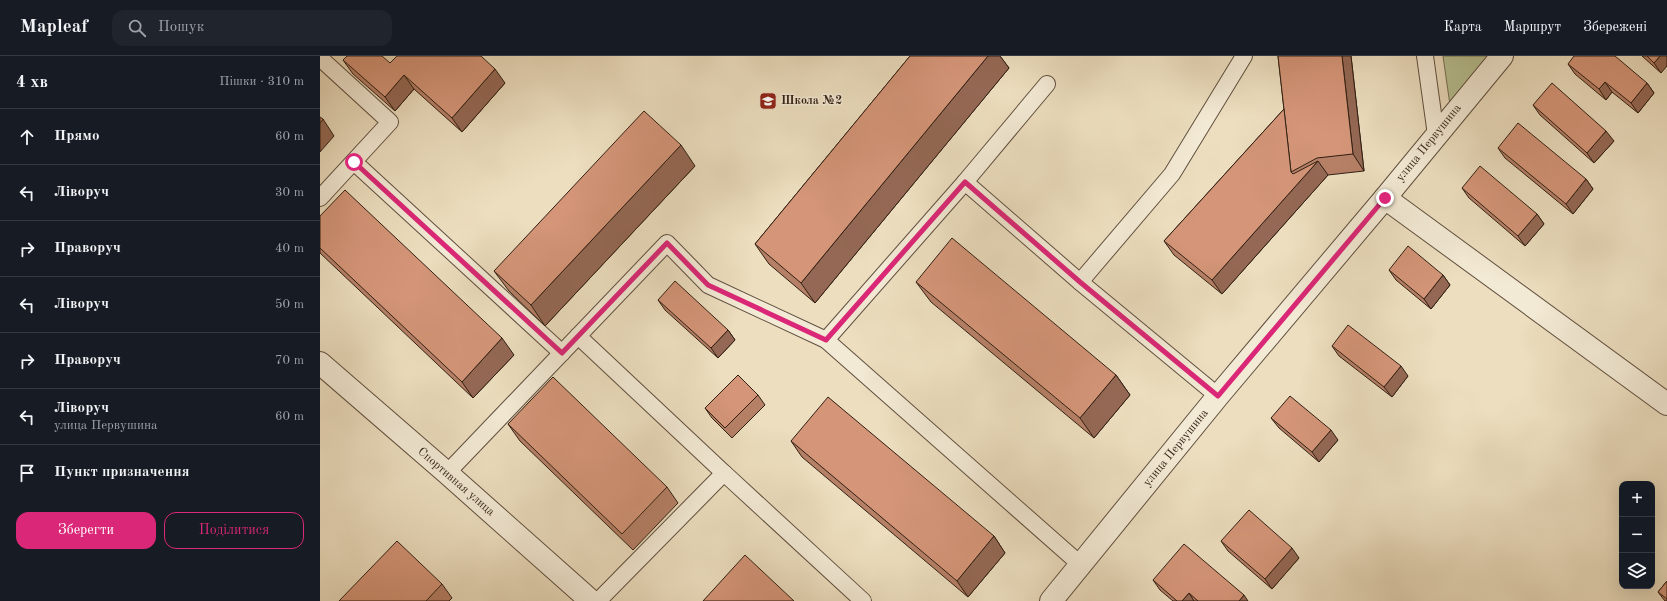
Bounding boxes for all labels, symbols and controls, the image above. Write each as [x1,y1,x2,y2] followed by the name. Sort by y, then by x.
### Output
[112,10,392,46] search box
[126,17,148,39] icon: search
[20,18,88,37] text: Mapleaf
[158,20,204,35] text: Пошук
[1444,20,1482,34] text: Карта
[1504,20,1561,34] text: Маршрут
[1583,20,1647,34] text: Збережені
[16,74,48,91] text: 4 хв
[219,75,304,88] text: Пішки · 310 m
[758,91,778,111] school or university icon: Школа №2
[781,95,842,107] place label: Школа №2
[1394,102,1464,184] street label: улица Первушина
[16,126,38,148] icon: ahead
[54,129,100,144] text: Прямо
[275,130,304,143] text: 60 m
[345,153,363,171] route start
[16,182,38,204] icon: left
[54,185,109,200] text: Ліворуч
[275,186,304,199] text: 30 m
[1376,189,1394,207] route end
[16,238,38,260] icon: right
[54,241,121,256] text: Праворуч
[275,242,304,255] text: 40 m
[16,294,38,316] icon: left
[54,297,109,312] text: Ліворуч
[275,298,304,311] text: 50 m
[16,350,38,372] icon: right
[54,353,121,368] text: Праворуч
[275,354,304,367] text: 70 m
[54,401,109,416] text: Ліворуч
[16,406,38,428] icon: left
[1141,407,1211,489] street label: улица Первушина
[275,410,304,423] text: 60 m
[54,419,157,432] text: улица Первушина
[415,445,497,519] street label: Спортивная улица
[16,462,38,484] icon: arrive
[54,465,190,480] text: Пункт призначення
[1619,481,1655,589] map controls
[1619,481,1655,517] button: +
[16,512,156,549] button: Зберегти
[164,512,304,549] button: Поділитися
[1619,517,1655,553] button: −
[1619,553,1655,589] button: layers

